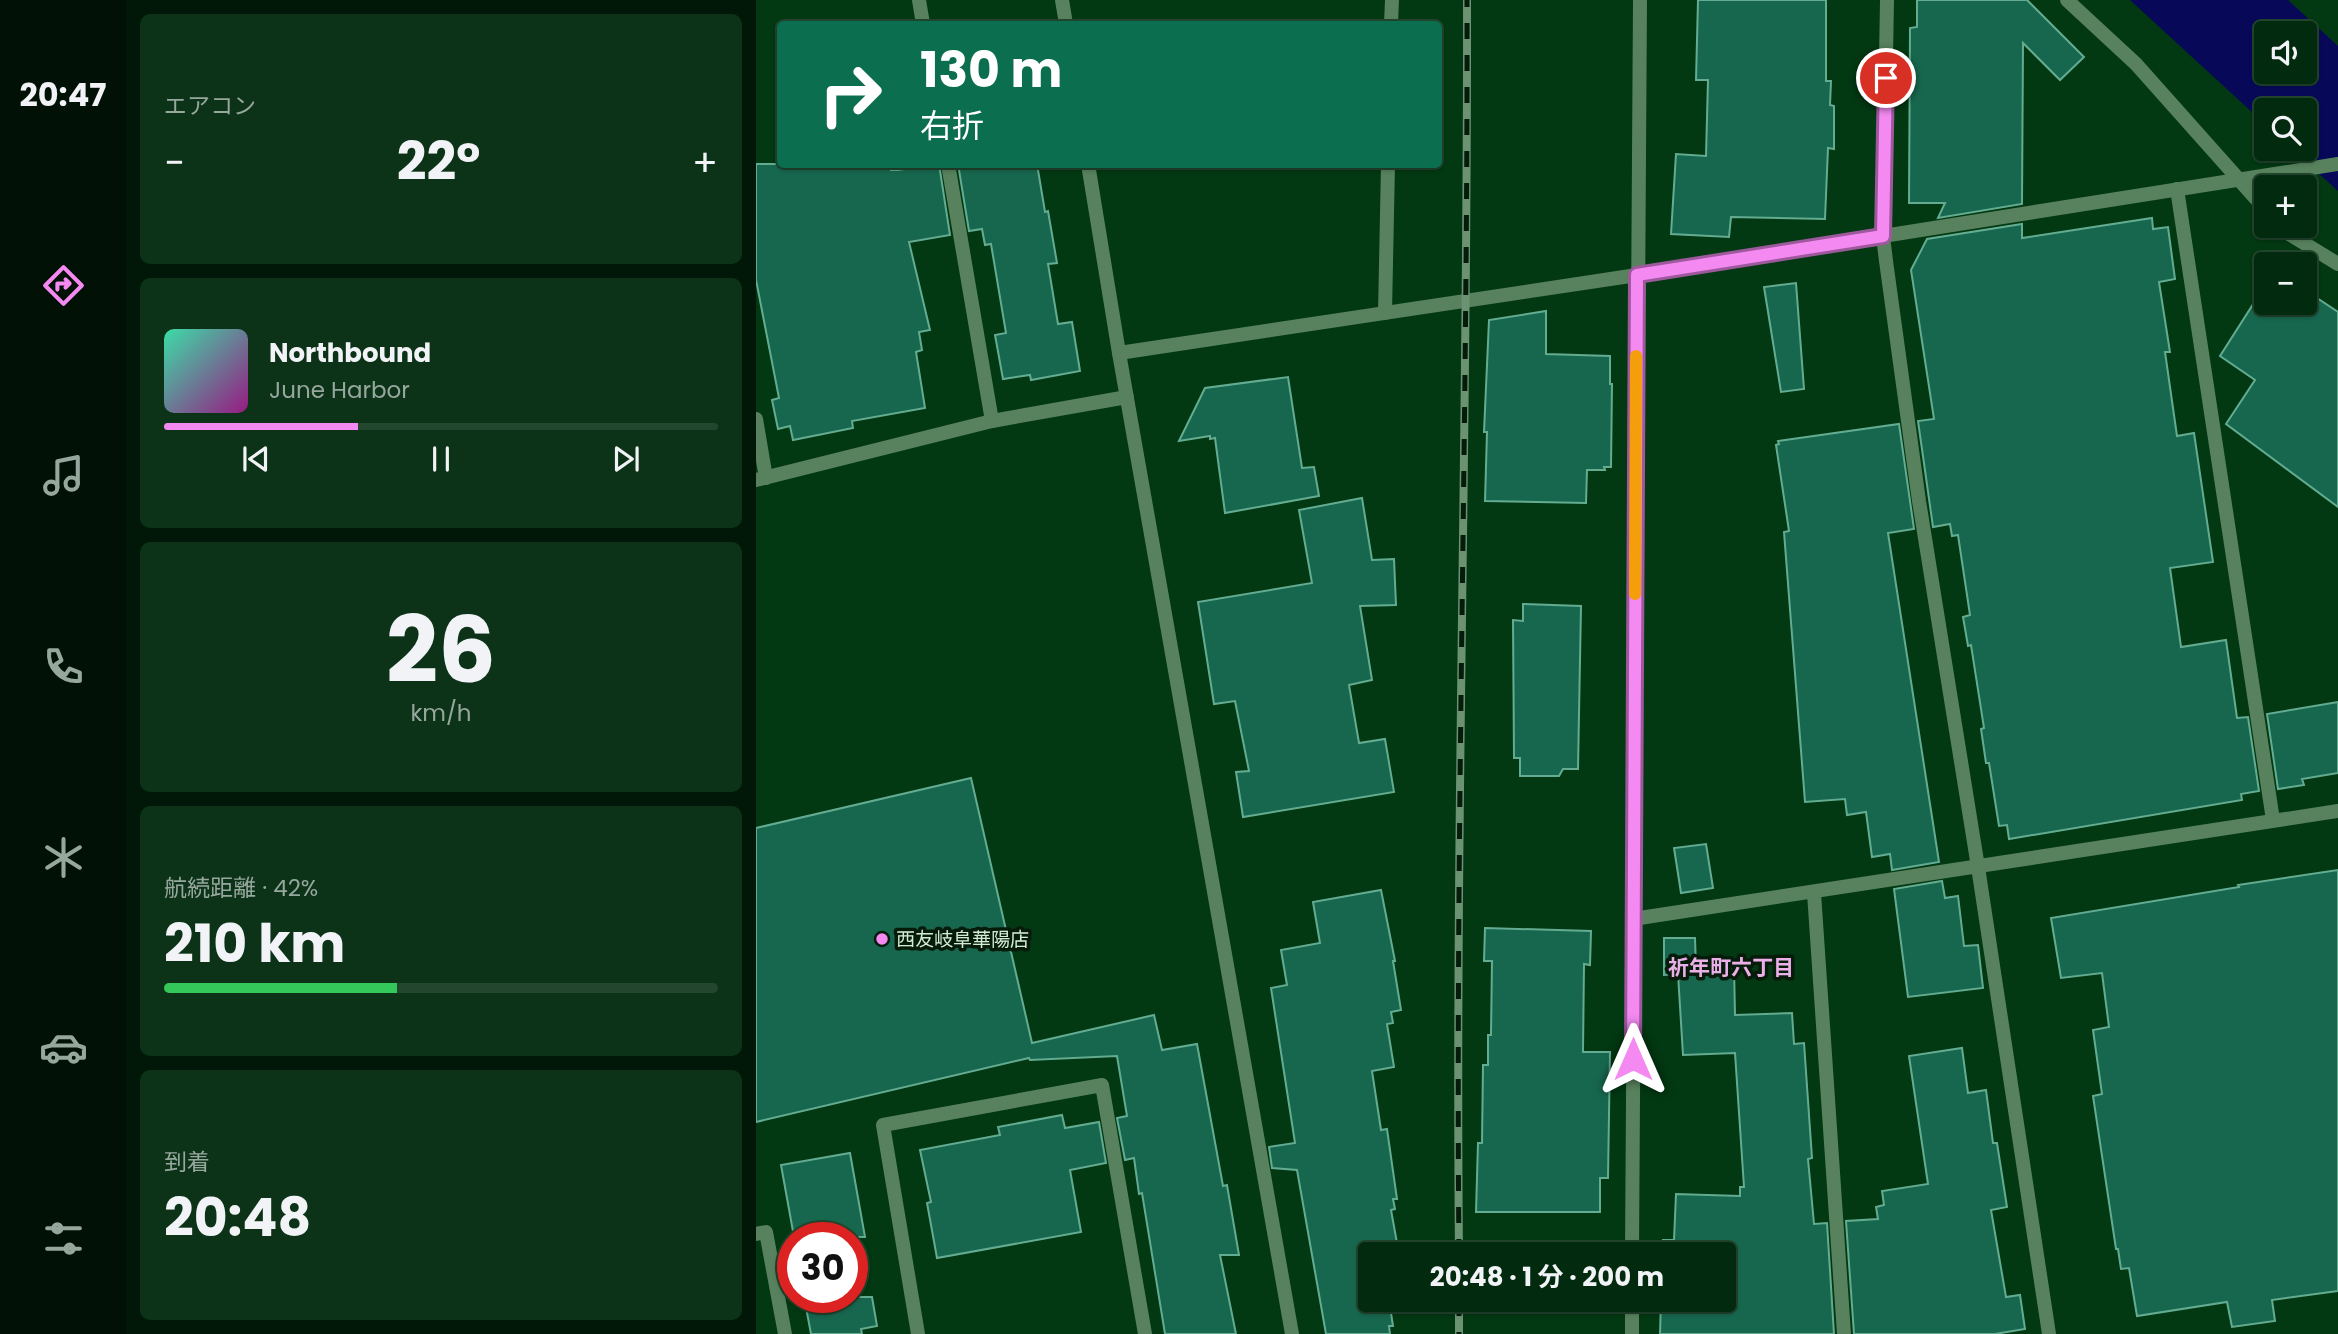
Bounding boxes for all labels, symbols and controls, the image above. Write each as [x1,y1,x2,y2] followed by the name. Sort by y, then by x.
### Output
[2254,21,2317,315] map controls
[2254,21,2317,84] button: sound
[920,36,1062,104] text: 130 m
[1856,48,1916,108] pin
[805,49,896,140] icon: right
[1867,59,1905,97] icon: arrive
[19,72,107,117] text: 20:47
[164,90,256,122] text: エアコン
[2254,98,2317,161] button: search
[920,103,984,148] text: 右折
[397,125,480,198] text: 22°
[164,136,185,189] text: −
[692,136,718,189] text: +
[2254,175,2317,238] button: +
[2254,252,2317,315] button: −
[39,261,88,310] icon: directions
[269,335,431,371] text: Northbound
[269,374,410,406] text: June Harbor
[237,440,275,478] icon: previous
[422,440,460,478] icon: pause
[607,440,645,478] icon: next
[39,451,88,500] icon: music
[386,586,496,714] text: 26
[39,642,88,691] icon: phone
[410,697,472,729] text: km/h
[39,833,88,882] icon: climate
[164,872,318,904] text: 航続距離 · 42%
[164,907,345,980] text: 210 km
[896,926,1029,953] place label: 西友岐阜華陽店
[874,931,890,947] marker: 西友岐阜華陽店
[1668,953,1794,982] district label: 祈年町六丁目
[1596,1022,1670,1096] position arrow
[39,1023,88,1072] icon: car
[164,1146,210,1178] text: 到着
[164,1181,311,1254] text: 20:48
[39,1214,88,1263] icon: filters
[777,1222,868,1313] speed limit sign: 30
[1430,1259,1664,1295] text: 20:48 · 1 分 · 200 m

